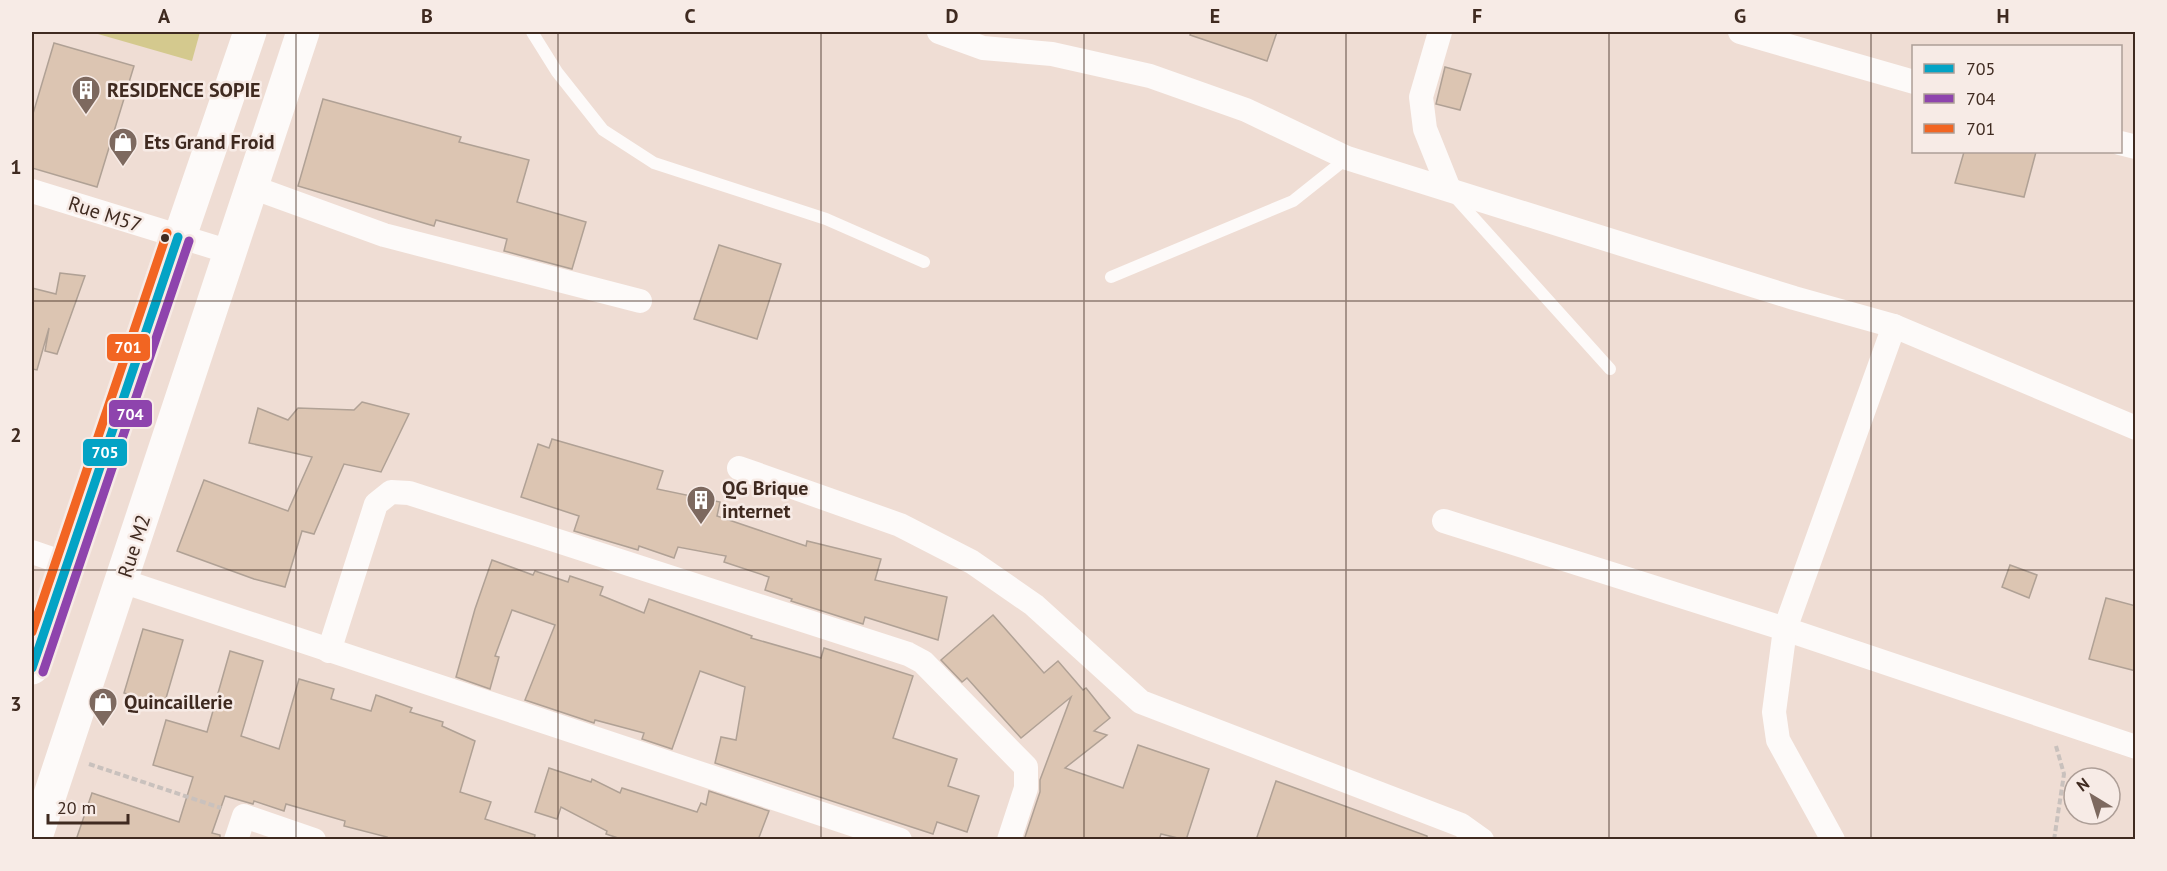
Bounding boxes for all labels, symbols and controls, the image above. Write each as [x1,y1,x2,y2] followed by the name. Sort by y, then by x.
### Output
[158,3,171,29] text: A
[421,3,433,29] text: B
[684,3,696,29] text: C
[946,3,959,29] text: D
[1210,3,1220,29] text: E
[1472,3,1482,29] text: F
[1734,3,1746,29] text: G
[1996,3,2010,29] text: H
[1912,45,2122,153] legend
[1966,57,1995,80] text: 705
[70,74,102,116] building icon: RESIDENCE SOPIE
[107,77,261,103] place label: RESIDENCE SOPIE
[1966,87,1996,110] text: 704
[1966,117,1995,140] text: 701
[107,126,139,168] shop icon: Ets Grand Froid
[144,129,275,155] place label: Ets Grand Froid
[10,154,22,180] text: 1
[65,190,145,238] street label: Rue M57
[159,232,171,244] unlabelled marker
[106,333,151,362] line badge: 701
[114,337,142,357] text: 701
[108,399,153,428] line badge: 704
[116,404,144,424] text: 704
[10,422,22,448] text: 2
[82,438,128,467] line badge: 705
[91,442,119,462] text: 705
[722,475,809,524] place label: QG Brique internet
[685,484,717,526] building icon: QG Brique internet
[112,511,156,581] street label: Rue M2
[87,686,119,728] shop icon: Quincaillerie
[124,689,233,715] place label: Quincaillerie
[10,691,22,717] text: 3
[2062,766,2122,826] north arrow
[2072,773,2093,795] text: N
[48,787,128,825] scale bar
[57,796,96,819] text: 20 m

